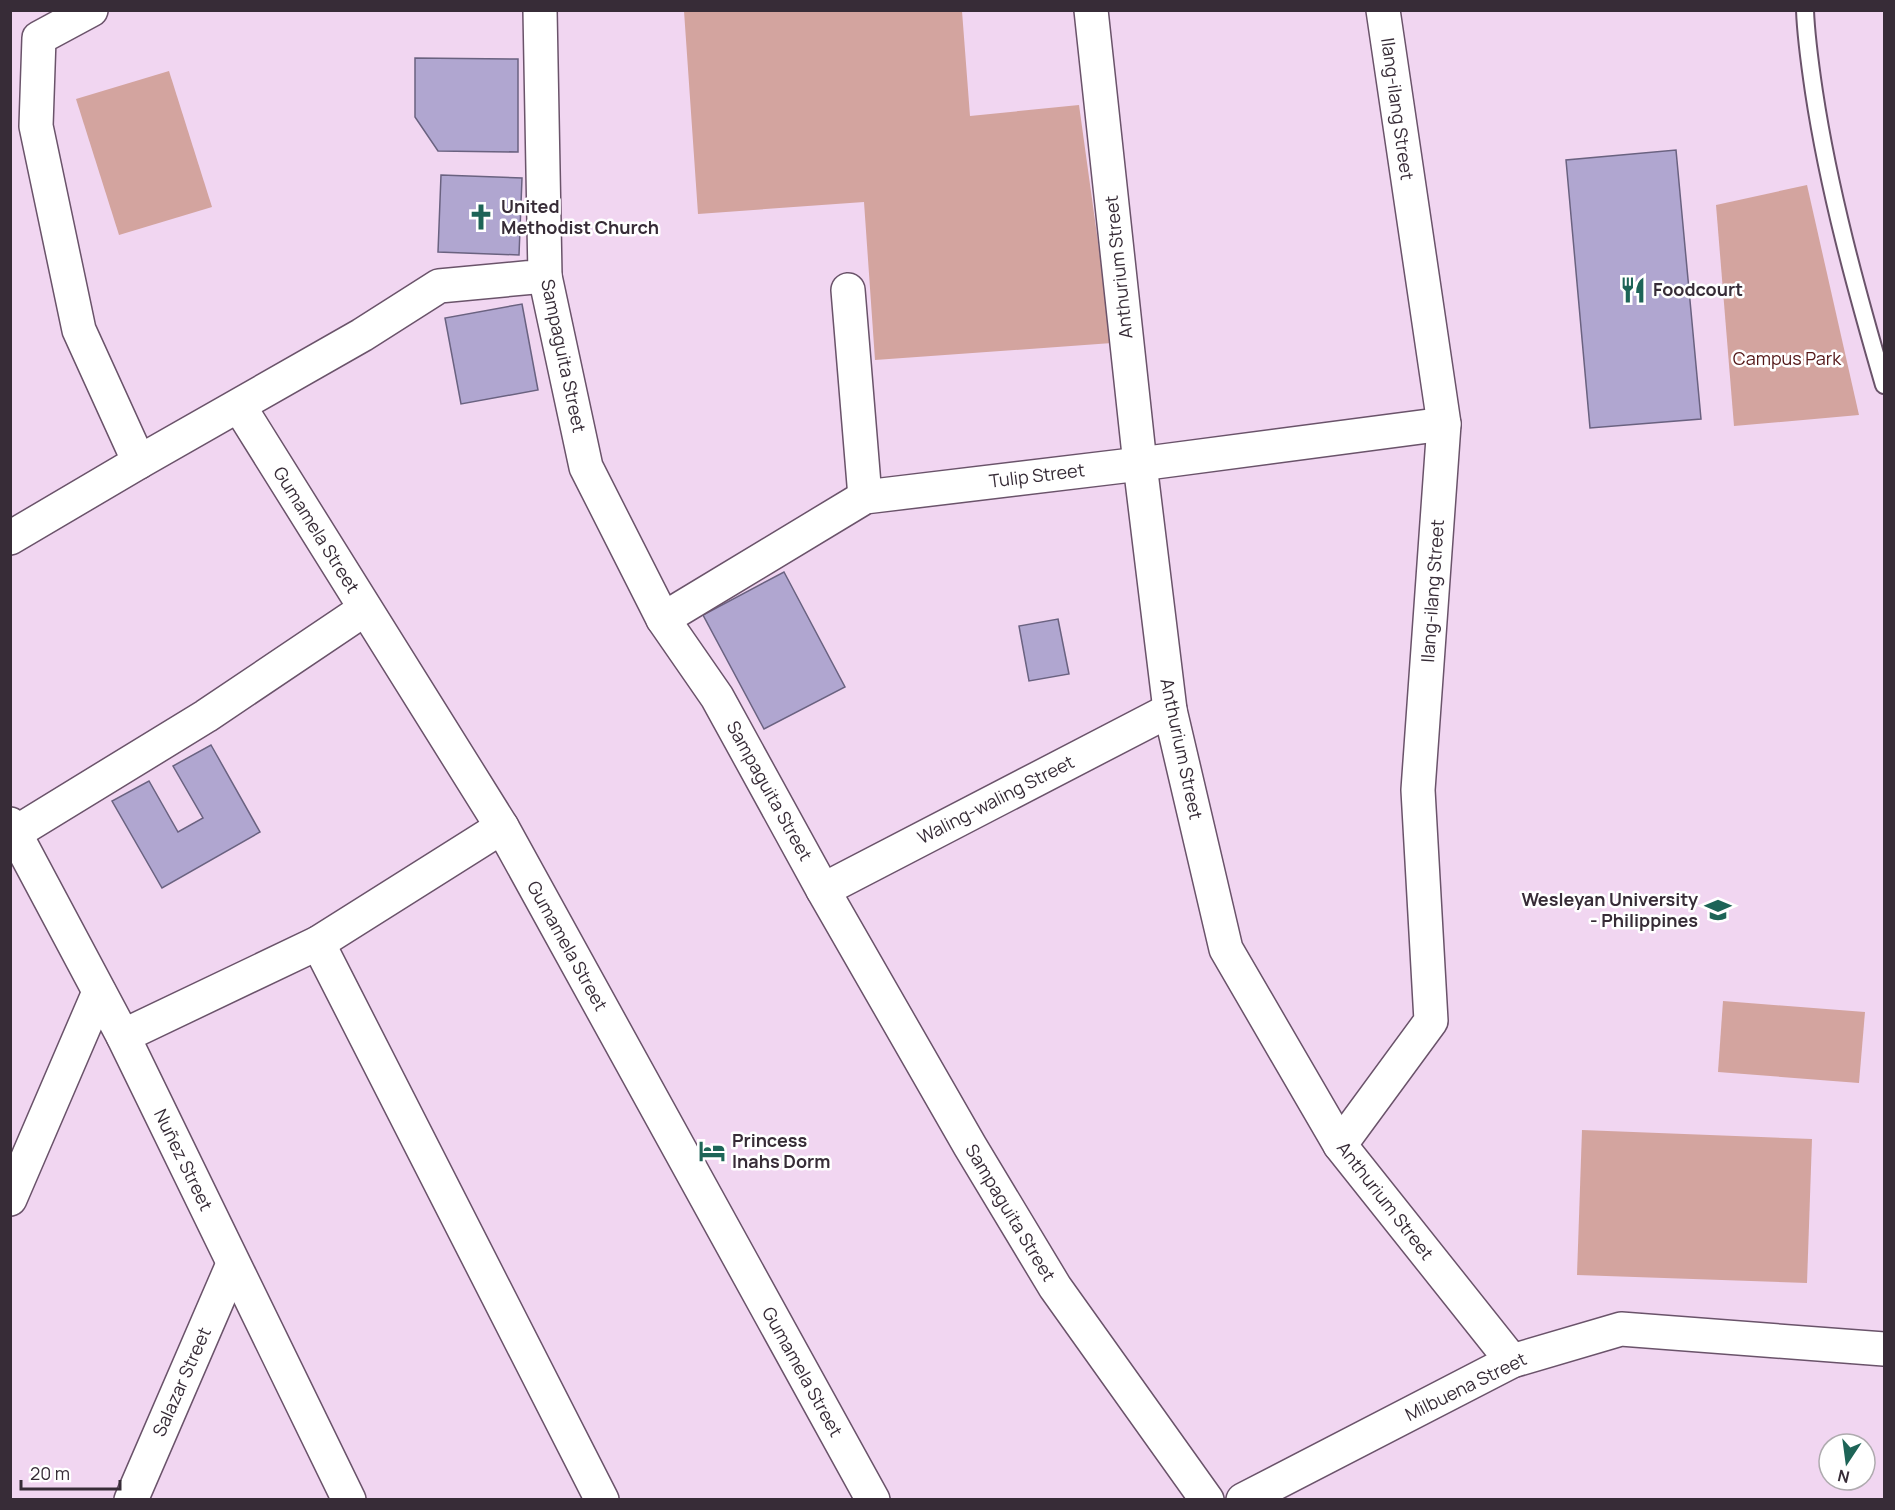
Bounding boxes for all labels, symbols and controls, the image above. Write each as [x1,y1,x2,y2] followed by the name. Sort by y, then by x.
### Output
[1376,36,1420,182] street label: Ilang-ilang Street
[501,194,659,239] place label: United Methodist Church
[1099,194,1137,340] street label: Anthurium Street
[466,202,496,232] church icon: United Methodist Church
[1618,275,1648,305] restaurant icon: Foodcourt
[536,277,592,435] street label: Sampaguita Street
[1653,277,1743,301] place label: Foodcourt
[1733,346,1842,370] park label: Campus Park
[988,457,1086,493] street label: Tulip Street
[268,462,365,597] street label: Gumamela Street
[1415,518,1449,663] street label: Ilang-ilang Street
[1155,676,1209,822] street label: Anthurium Street
[722,716,818,865] street label: Sampaguita Street
[913,749,1078,849] street label: Waling-waling Street
[522,876,614,1015] street label: Gumamela Street
[1521,887,1698,932] place label: Wesleyan University - Philippines
[1703,895,1733,925] school or university icon: Wesleyan University - Philippines
[149,1105,219,1214] street label: Nuñez Street
[732,1128,830,1173] place label: Princess Inahs Dorm
[697,1136,727,1166] hotel icon: Princess Inahs Dorm
[1332,1136,1440,1264] street label: Anthurium Street
[960,1139,1061,1286] street label: Sampaguita Street
[757,1302,849,1441] street label: Gumamela Street
[146,1323,216,1440] street label: Salazar Street
[1401,1346,1530,1426] street label: Milbuena Street
[1817,1432,1877,1492] north arrow
[21,1453,120,1491] scale bar
[30,1461,70,1485] text: 20 m
[1836,1465,1852,1489] text: N

